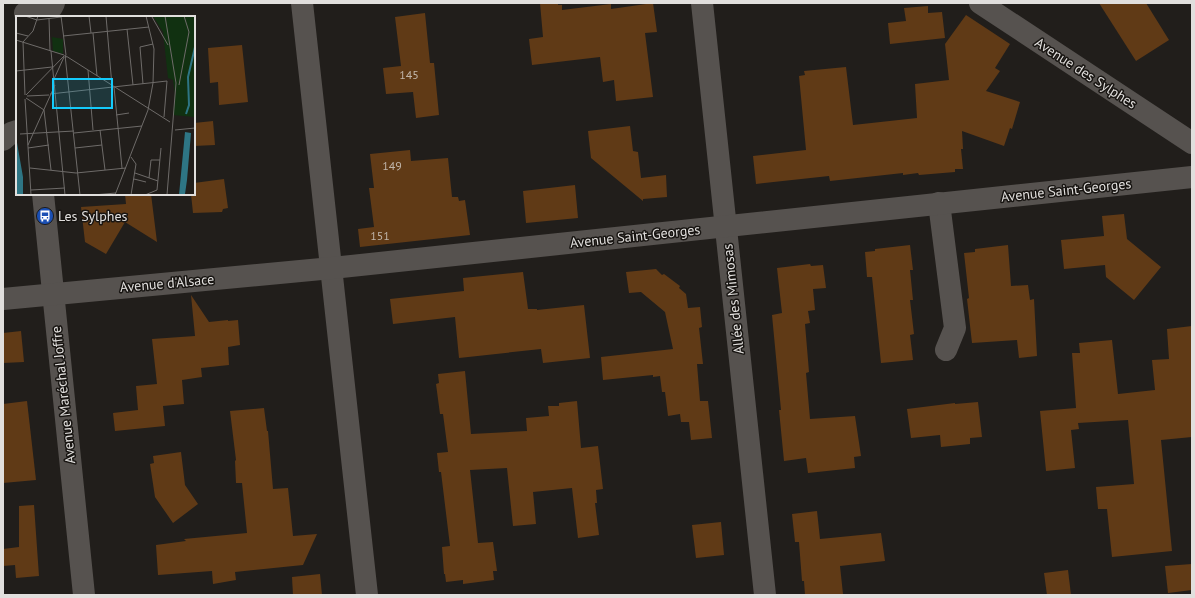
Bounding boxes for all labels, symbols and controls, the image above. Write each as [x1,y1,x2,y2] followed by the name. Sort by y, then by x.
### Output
[16,16,195,195] inset map
[1032,33,1140,113] street label: Avenue des Sylphes
[399,67,419,82] house number: 145
[382,158,402,173] house number: 149
[1000,174,1132,206] street label: Avenue Saint-Georges
[35,206,55,226] bus stop icon: Les Sylphes
[58,207,128,225] place label: Les Sylphes
[569,220,701,252] street label: Avenue Saint-Georges
[370,228,390,243] house number: 151
[718,243,748,355] street label: Allée des Mimosas
[119,270,215,296] street label: Avenue d'Alsace
[47,325,79,465] street label: Avenue Maréchal Joffre

